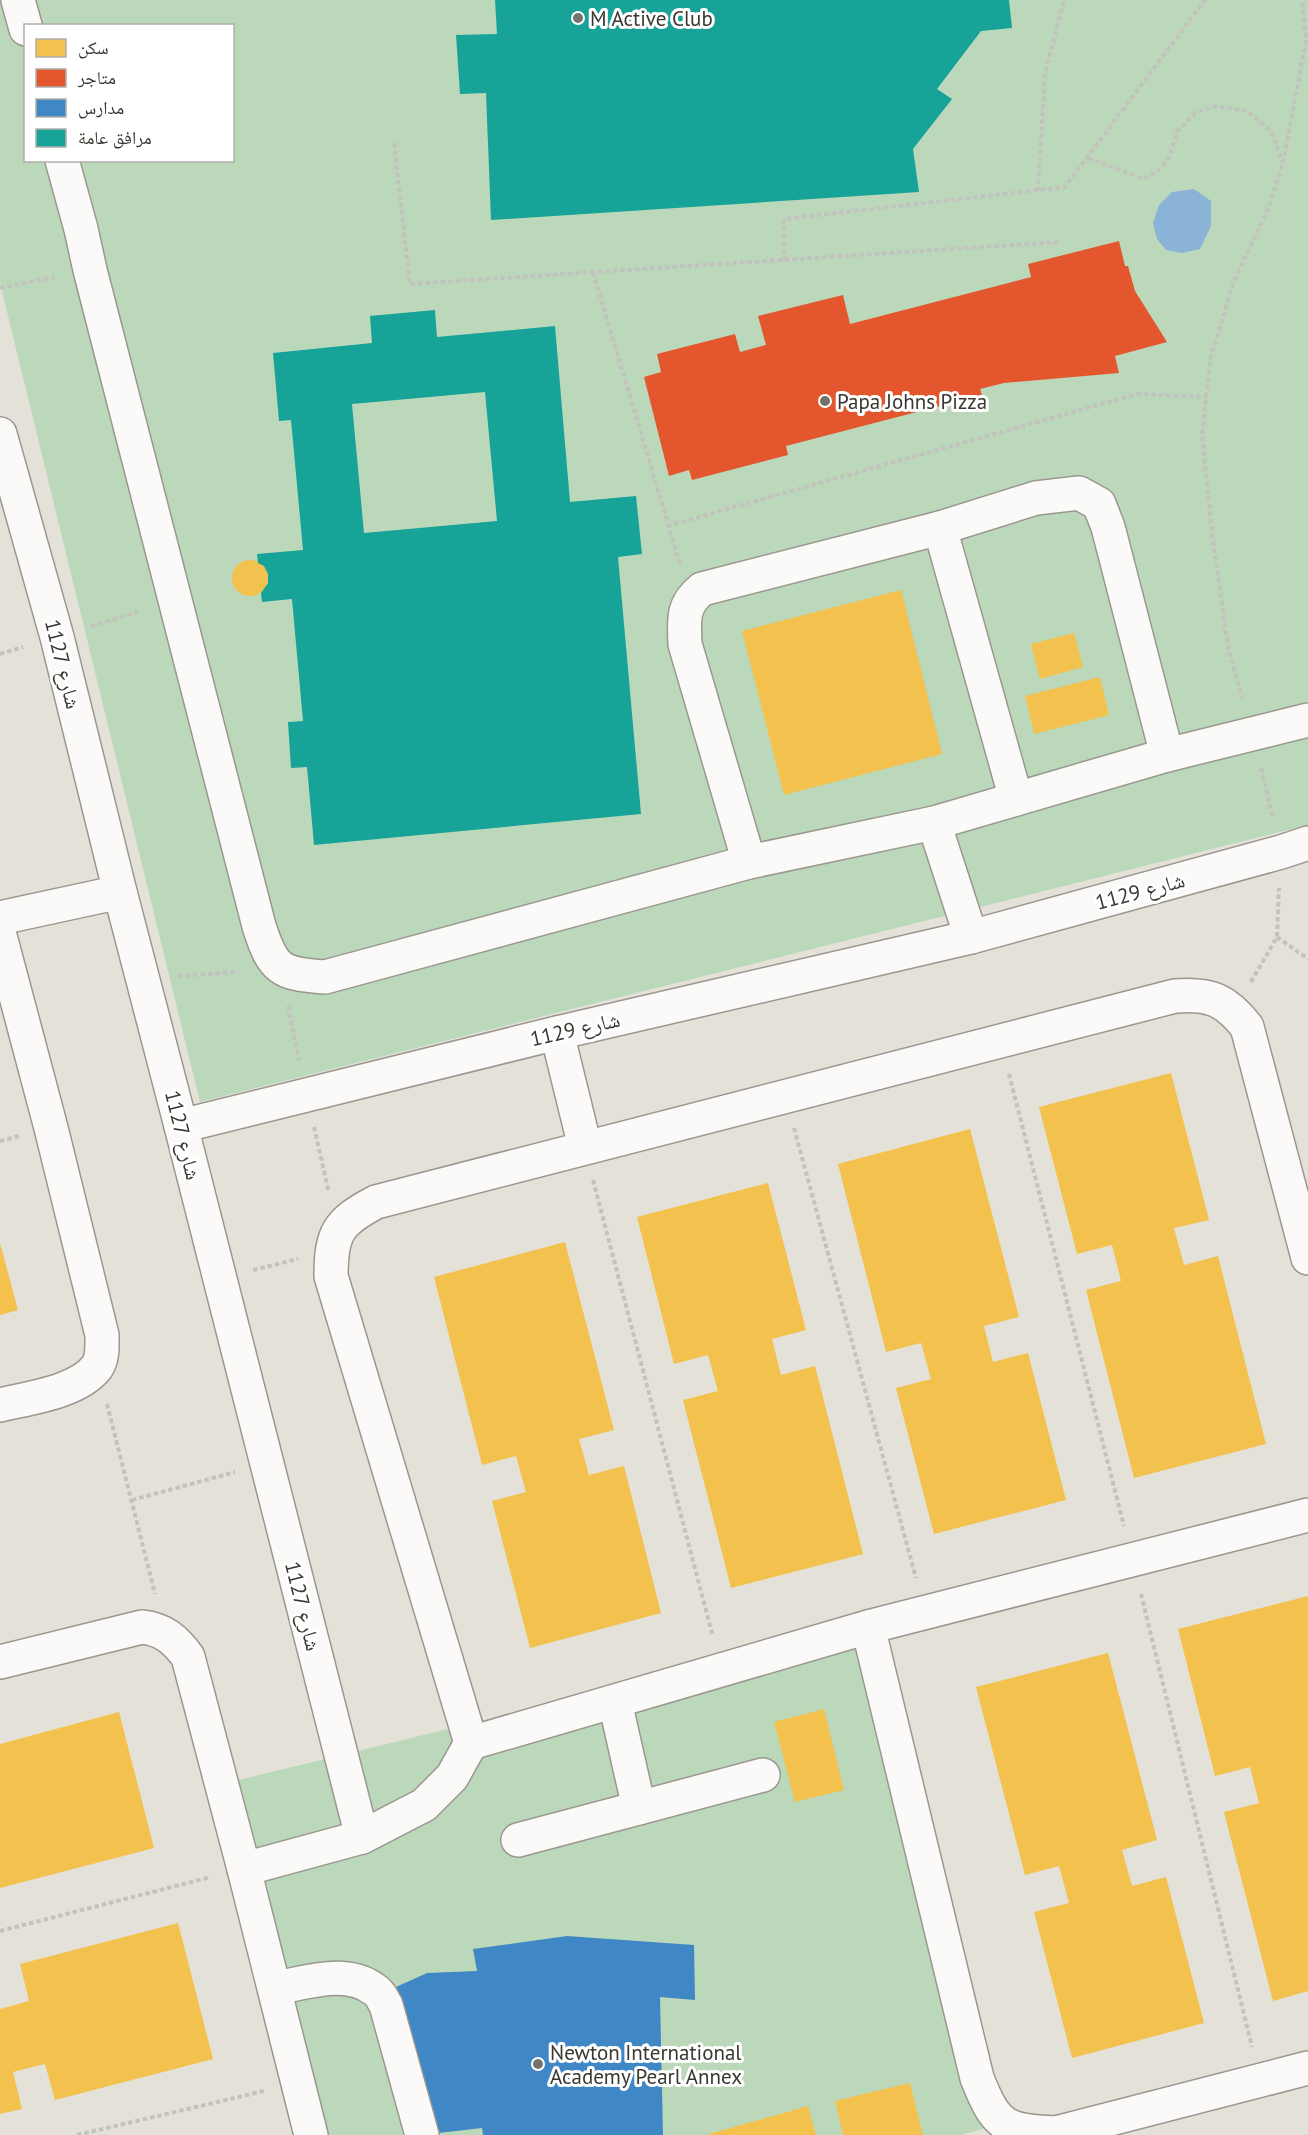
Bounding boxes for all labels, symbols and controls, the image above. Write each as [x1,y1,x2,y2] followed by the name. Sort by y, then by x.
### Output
[590,5,713,32] place label: M Active Club
[571,11,585,25] marker: M Active Club
[24,24,234,162] legend
[78,36,109,59] text: سكن
[77,66,116,89] text: متاجر
[78,96,124,119] text: مدارس
[78,126,152,149] text: مرافق عامة
[837,388,987,415] place label: Papa Johns Pizza
[818,394,832,408] marker: Papa Johns Pizza
[39,616,87,712] street label: شارع 1127
[1092,866,1188,916] street label: شارع 1129
[527,1006,623,1052] street label: شارع 1129
[159,1087,207,1183] street label: شارع 1127
[279,1558,327,1654] street label: شارع 1127
[550,2039,742,2090] place label: Newton International Academy Pearl Annex
[531,2057,545,2071] marker: Newton International Academy Pearl Annex

